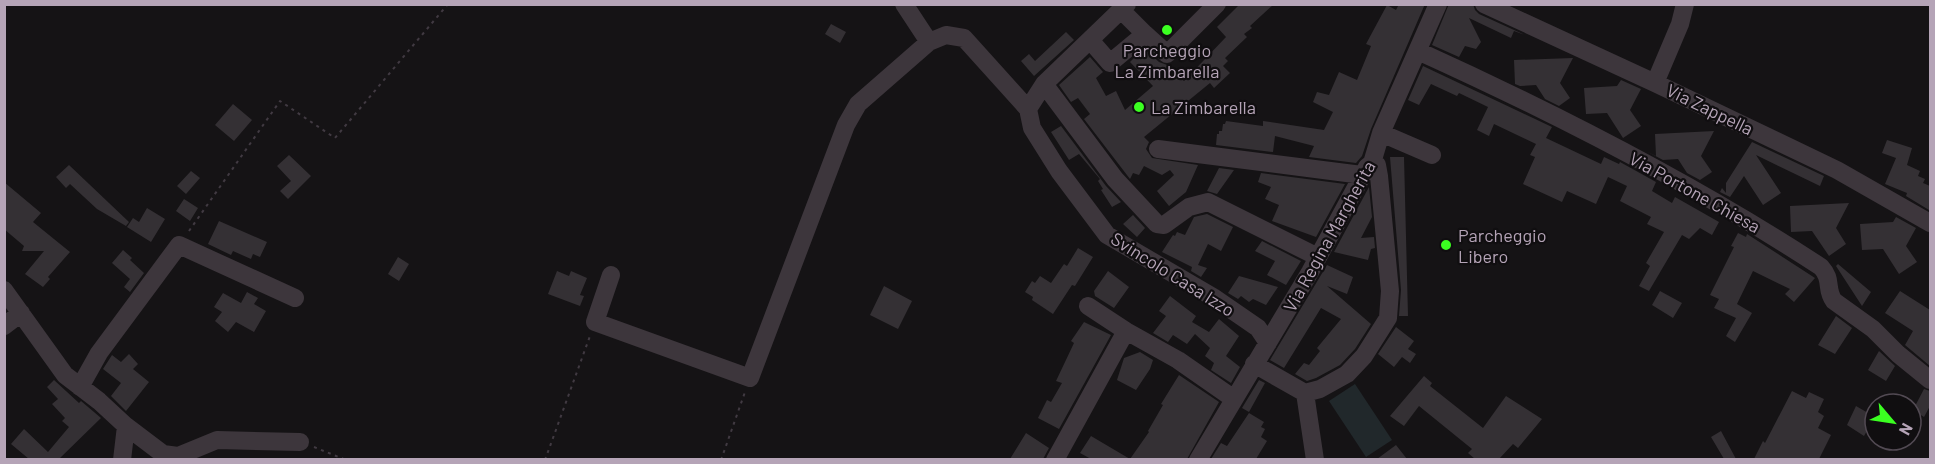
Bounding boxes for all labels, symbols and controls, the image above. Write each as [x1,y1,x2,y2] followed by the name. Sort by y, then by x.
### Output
[1160,23,1174,37] marker: Parcheggio La Zimbarella
[1115,39,1219,82] place label: Parcheggio La Zimbarella
[1663,79,1757,139] street label: Via Zappella
[1151,96,1256,118] place label: La Zimbarella
[1132,100,1146,114] marker: La Zimbarella
[1626,147,1764,237] street label: Via Portone Chiesa
[1278,157,1380,315] street label: Via Regina Margherita
[1458,224,1546,267] place label: Parcheggio Libero
[1107,227,1239,321] street label: Svincolo Casa Izzo
[1439,238,1453,252] marker: Parcheggio Libero
[1863,392,1923,452] north arrow
[1896,420,1917,439] text: N

